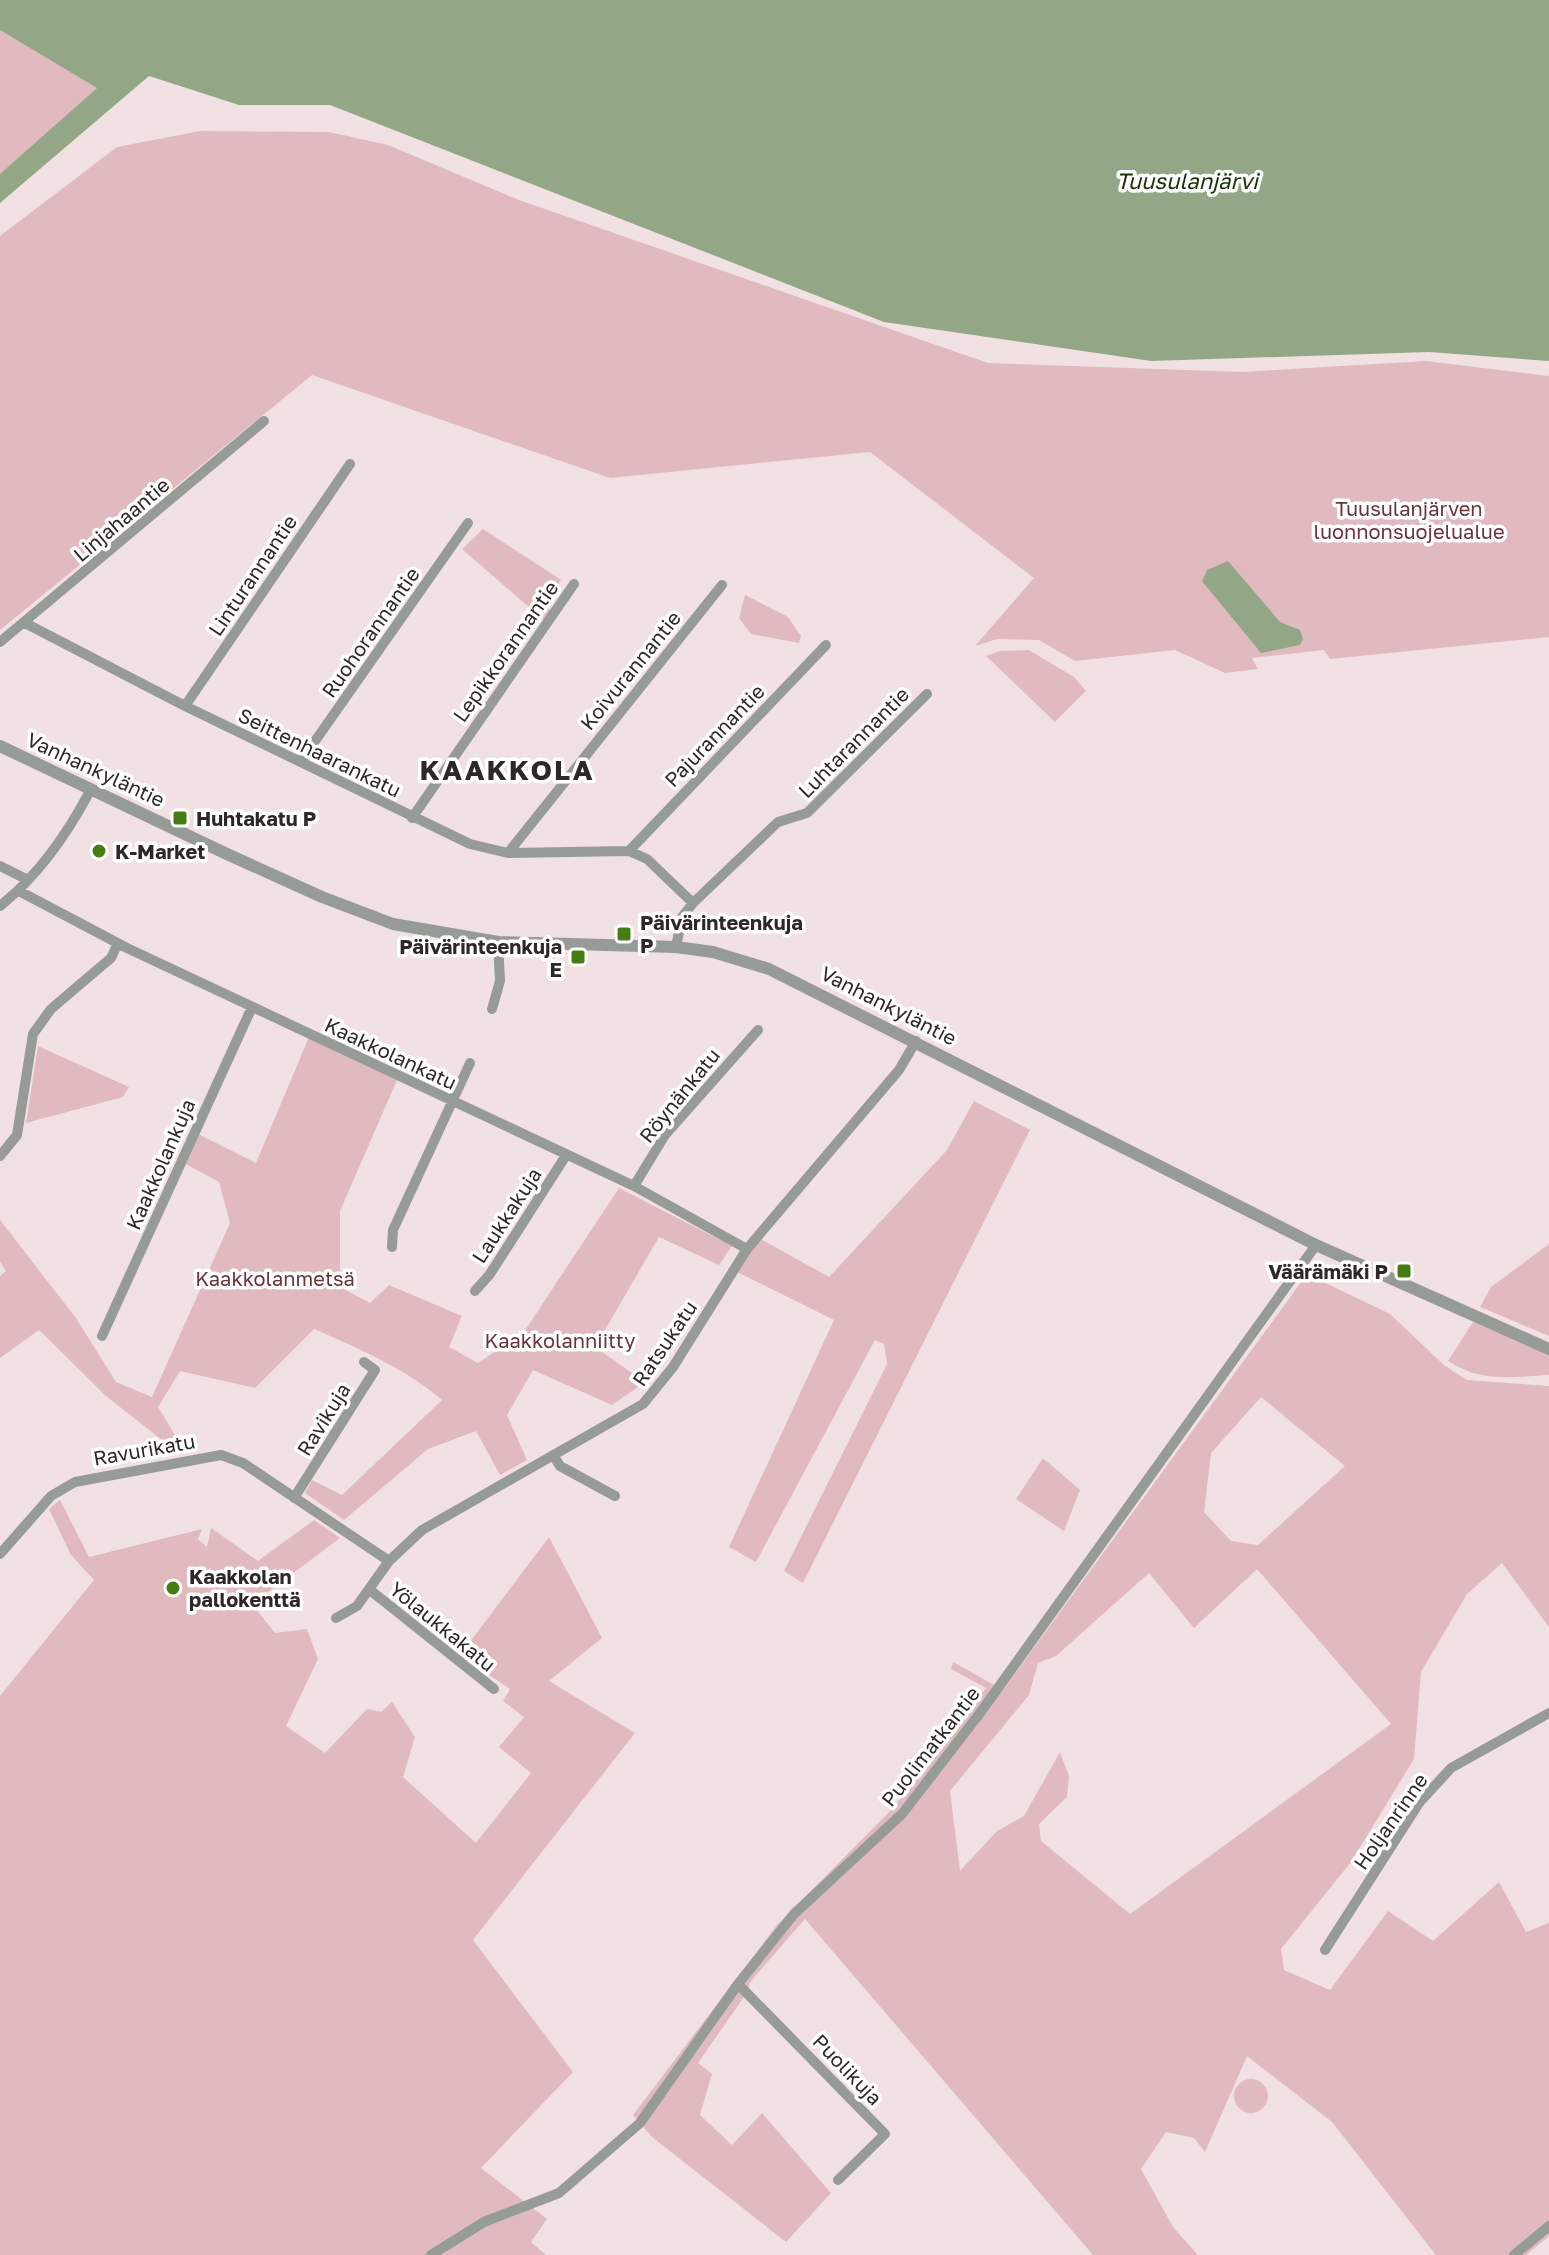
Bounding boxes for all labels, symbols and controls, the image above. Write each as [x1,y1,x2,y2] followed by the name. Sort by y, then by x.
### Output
[1116,167,1261,194] water label: Tuusulanjärvi
[68,472,174,566] street label: Linjahaantie
[1314,496,1504,543] park label: Tuusulanjärven luonnonsuojelualue
[203,510,301,640] street label: Linturannantie
[316,562,424,702] street label: Ruohorannantie
[447,576,563,726] street label: Lepikkorannantie
[575,606,685,734] street label: Koivurannantie
[659,679,769,791] street label: Pajurannantie
[793,682,913,802] street label: Luhtarannantie
[235,702,405,802] street label: Seittenhaarankatu
[23,727,169,811] street label: Vanhankyläntie
[419,753,595,786] district label: KAAKKOLA
[196,806,316,830] place label: Huhtakatu P
[171,809,189,827] marker: Huhtakatu P
[115,839,205,863] place label: K-Market
[90,842,108,860] marker: K-Market
[640,910,803,957] place label: Päivärinteenkuja P
[615,925,633,943] marker: Päivärinteenkuja P
[399,934,562,981] place label: Päivärinteenkuja E
[569,948,587,966] marker: Päivärinteenkuja E
[817,960,961,1050] street label: Vanhankyläntie
[321,1012,461,1094] street label: Kaakkolankatu
[634,1043,724,1147] street label: Röynänkatu
[120,1095,200,1233] street label: Kaakkolankuja
[466,1163,546,1267] street label: Laukkakuja
[1268,1259,1388,1283] place label: Väärämäki P
[1395,1262,1413,1280] marker: Väärämäki P
[195,1266,355,1290] park label: Kaakkolanmetsä
[627,1296,701,1390] street label: Ratsukatu
[485,1328,635,1352] park label: Kaakkolanniitty
[291,1378,355,1460] street label: Ravikuja
[91,1428,197,1470] street label: Ravurikatu
[189,1564,301,1611] place label: Kaakkolan pallokenttä
[385,1576,501,1676] street label: Yölaukkakatu
[164,1579,182,1597] marker: Kaakkolan pallokenttä
[876,1681,984,1811] street label: Puolimatkantie
[1348,1768,1432,1874] street label: Holjanrinne
[808,2029,888,2109] street label: Puolikuja

